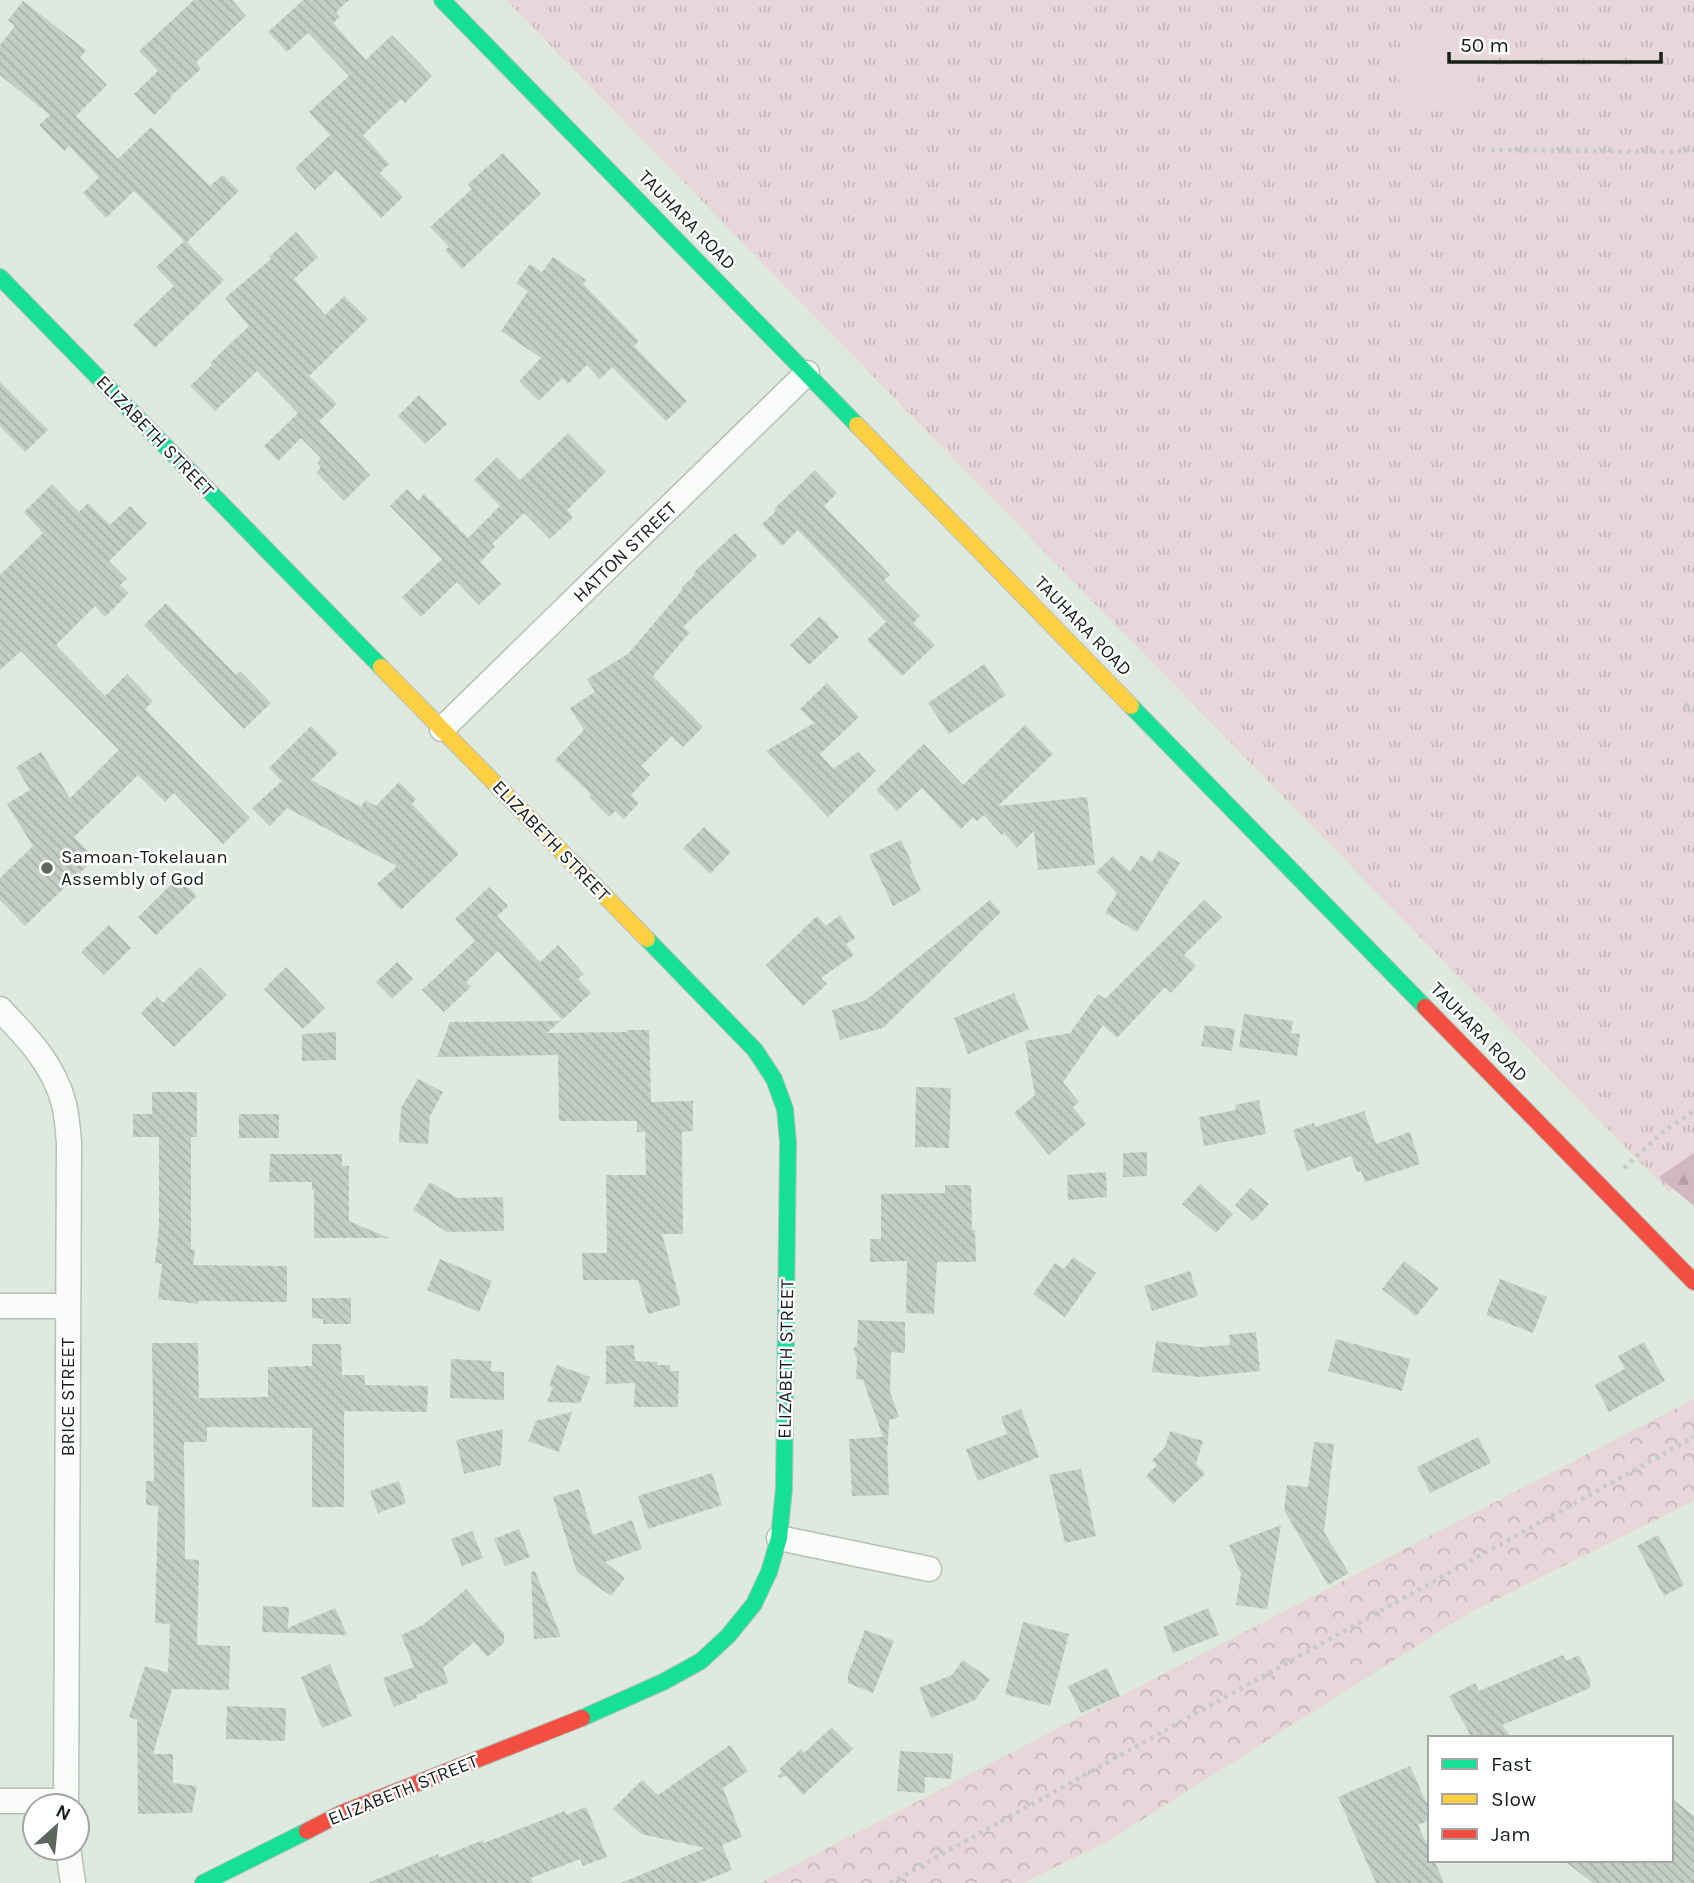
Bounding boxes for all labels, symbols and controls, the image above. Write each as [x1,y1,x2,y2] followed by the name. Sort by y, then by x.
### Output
[1449,21,1661,65] scale bar
[1460,33,1509,57] text: 50 m
[634,166,740,274] street label: TAUHARA ROAD
[92,371,219,501] street label: ELIZABETH STREET
[569,497,682,607] street label: HATTON STREET
[1030,572,1136,680] street label: TAUHARA ROAD
[488,776,615,906] street label: ELIZABETH STREET
[61,846,228,890] place label: Samoan-Tokelauan Assembly of God
[39,860,55,876] marker: Samoan-Tokelauan Assembly of God
[1426,978,1532,1086] street label: TAUHARA ROAD
[774,1278,798,1439] street label: ELIZABETH STREET
[57,1337,79,1457] street label: BRICE STREET
[1428,1736,1673,1862] legend
[325,1750,482,1830] street label: ELIZABETH STREET
[1491,1752,1532,1776] text: Fast
[1491,1787,1536,1811] text: Slow
[21,1792,91,1862] north arrow
[52,1800,74,1826] text: N
[1491,1822,1531,1846] text: Jam

